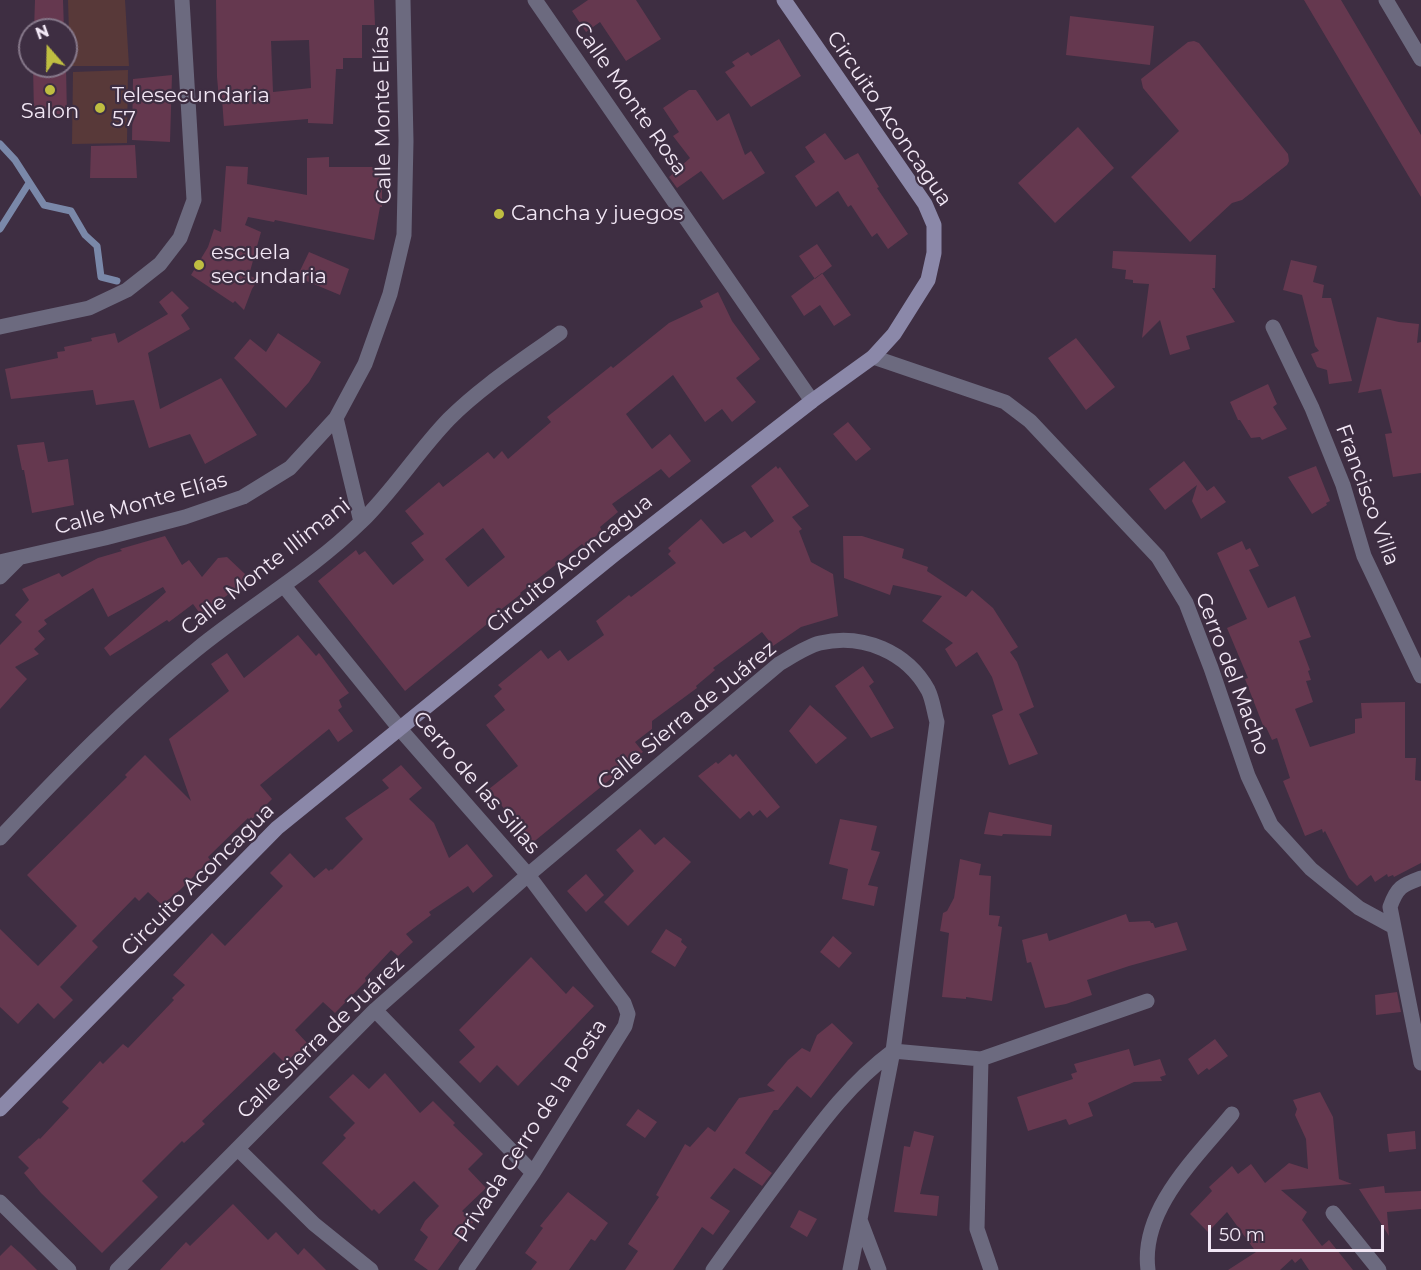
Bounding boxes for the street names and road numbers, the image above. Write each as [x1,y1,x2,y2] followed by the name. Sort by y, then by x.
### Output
[568,18,692,180] street label: Calle Monte Rosa
[369,26,397,204] street label: Calle Monte Elías
[821,27,957,211] street label: Circuito Aconcagua
[1330,421,1404,569] street label: Francisco Villa
[52,467,230,541] street label: Calle Monte Elías
[482,489,658,639] street label: Circuito Aconcagua
[176,493,356,641] street label: Calle Monte Illimani
[1189,589,1275,759] street label: Cerro del Macho
[593,636,781,796] street label: Calle Sierra de Juárez
[407,706,545,860] street label: Cerro de las Sillas
[116,798,280,962] street label: Circuito Aconcagua
[232,952,410,1124] street label: Calle Sierra de Juárez
[449,1015,613,1247] street label: Privada Cerro de la Posta

